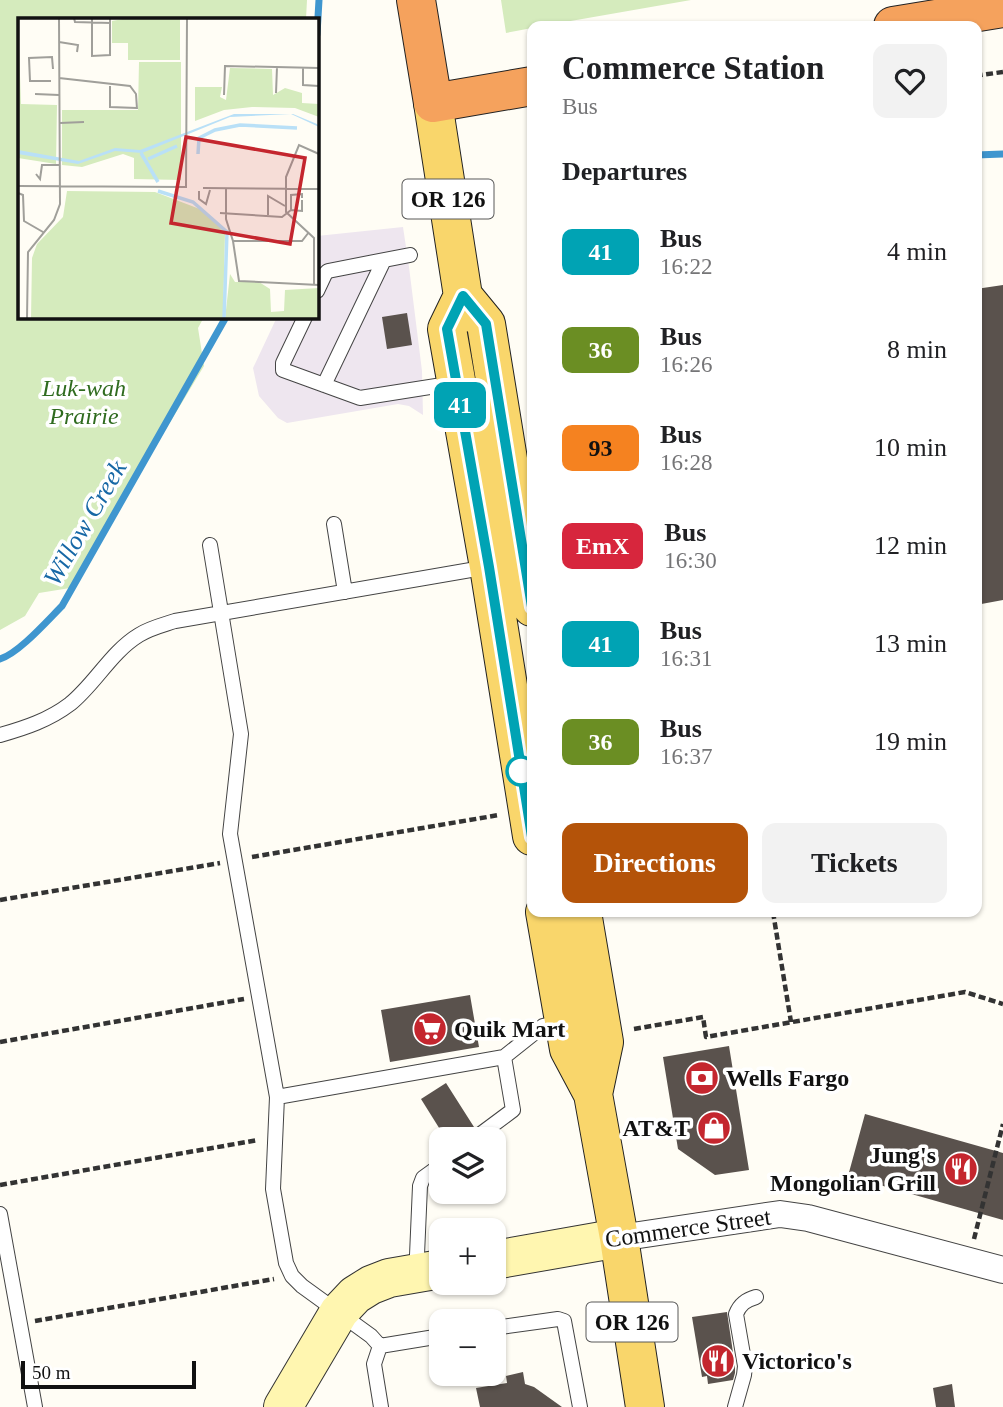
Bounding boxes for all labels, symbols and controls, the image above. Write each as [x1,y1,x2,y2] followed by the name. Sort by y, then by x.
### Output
[18,18,318,318] inset map
[873,44,947,118] button: heart
[562,50,824,86] text: Commerce Station
[562,94,598,119] text: Bus
[562,157,687,186] text: Departures
[402,180,494,218] road number: OR 126
[660,224,702,253] text: Bus
[887,237,947,266] text: 4 min
[589,239,613,265] text: 41
[660,254,712,279] text: 16:22
[660,322,702,351] text: Bus
[887,335,947,364] text: 8 min
[589,337,613,363] text: 36
[660,352,712,377] text: 16:26
[41,375,126,429] park label: Luk-wah Prairie
[428,382,491,428] line badge: 41
[448,392,472,418] text: 41
[660,420,702,449] text: Bus
[874,433,947,462] text: 10 min
[589,435,613,461] text: 93
[660,450,712,475] text: 16:28
[37,455,133,591] water label: Willow Creek
[664,518,706,547] text: Bus
[874,531,947,560] text: 12 min
[576,533,629,559] text: EmX
[664,548,717,573] text: 16:30
[660,616,702,645] text: Bus
[874,629,947,658] text: 13 min
[589,631,613,657] text: 41
[660,646,712,671] text: 16:31
[660,714,702,743] text: Bus
[874,727,947,756] text: 19 min
[589,729,613,755] text: 36
[660,744,712,769] text: 16:37
[506,756,536,786] unlabelled marker
[562,823,748,903] button: Directions
[762,823,947,903] button: Tickets
[411,1010,449,1048] supermarket icon: Quik Mart
[454,1016,565,1042] place label: Quik Mart
[683,1059,721,1097] bank icon: Wells Fargo
[726,1065,849,1091] place label: Wells Fargo
[695,1109,733,1147] shop icon: AT&T
[622,1115,690,1141] place label: AT&T
[429,1127,506,1386] map controls
[429,1127,506,1204] button: layers
[770,1142,936,1196] place label: Jung's Mongolian Grill
[942,1150,980,1188] restaurant icon: Jung's Mongolian Grill
[603,1203,773,1253] street label: Commerce Street
[429,1218,506,1295] button: +
[586,1302,678,1342] road number: OR 126
[429,1309,506,1386] button: −
[699,1342,737,1380] restaurant icon: Victorico's
[742,1348,852,1374] place label: Victorico's
[21,1358,196,1390] scale bar
[32,1362,71,1383] text: 50 m

